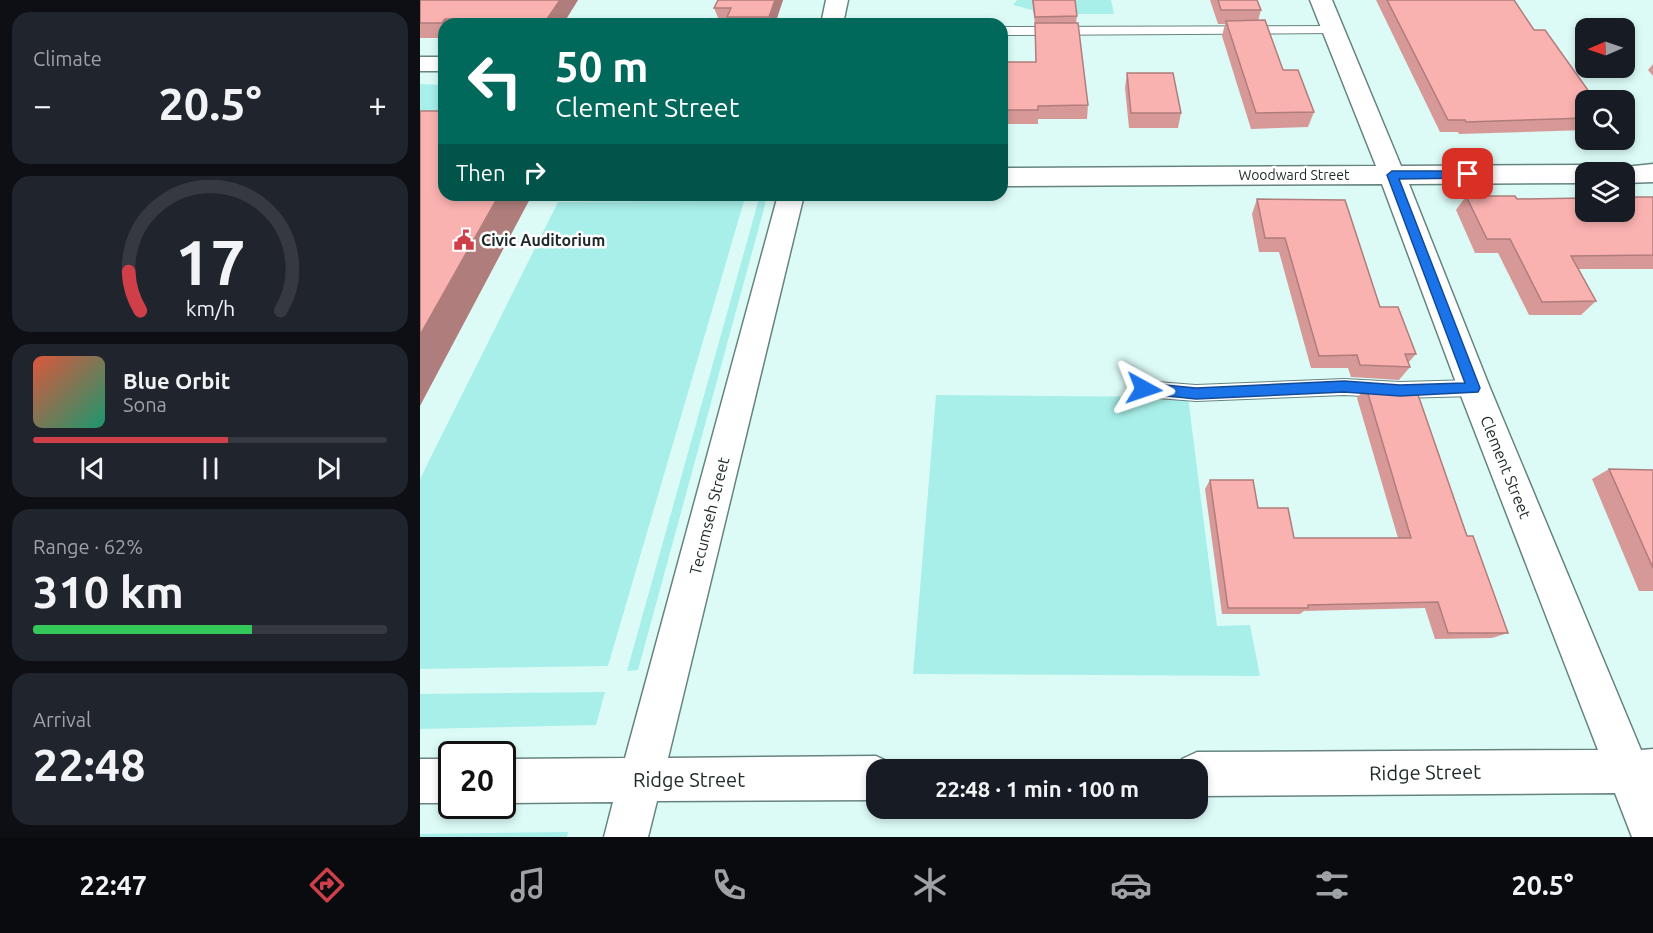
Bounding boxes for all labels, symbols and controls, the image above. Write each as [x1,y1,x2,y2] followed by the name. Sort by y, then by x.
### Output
[1575,18,1635,78] north arrow
[1575,18,1635,222] map controls
[456,42,534,120] icon: left
[555,43,649,90] text: 50 m
[33,47,102,70] text: Climate
[158,78,262,129] text: 20.5°
[33,86,52,123] text: −
[368,86,387,123] text: +
[1575,90,1635,150] button: search
[555,92,739,122] text: Clement Street
[1442,148,1493,199] pin
[518,156,551,189] icon: right
[1451,157,1484,190] icon: arrive
[456,160,506,185] text: Then
[1575,162,1635,222] button: layers
[1238,167,1350,183] street label: Woodward Street
[175,227,245,297] text: 17
[452,228,476,252] public building icon: Civic Auditorium
[481,231,605,249] place label: Civic Auditorium
[185,297,235,321] text: km/h
[1112,357,1176,421] position arrow
[123,368,230,393] text: Blue Orbit
[123,393,167,416] text: Sona
[1477,413,1535,522] street label: Clement Street
[76,452,109,485] icon: previous
[194,452,227,485] icon: pause
[312,452,345,485] icon: next
[686,455,732,577] street label: Tecumseh Street
[33,535,143,558] text: Range · 62%
[33,566,184,617] text: 310 km
[33,708,91,731] text: Arrival
[33,739,146,790] text: 22:48
[438,741,516,819] speed limit sign: 20
[1369,760,1481,784] street label: Ridge Street
[633,768,745,791] street label: Ridge Street
[935,776,1139,801] text: 22:48 · 1 min · 100 m
[306,864,348,906] icon: directions
[507,864,549,906] icon: music
[708,864,750,906] icon: phone
[909,864,951,906] icon: climate
[1110,864,1152,906] icon: car
[1311,864,1353,906] icon: filters
[79,870,147,900] text: 22:47
[1512,870,1573,900] text: 20.5°

